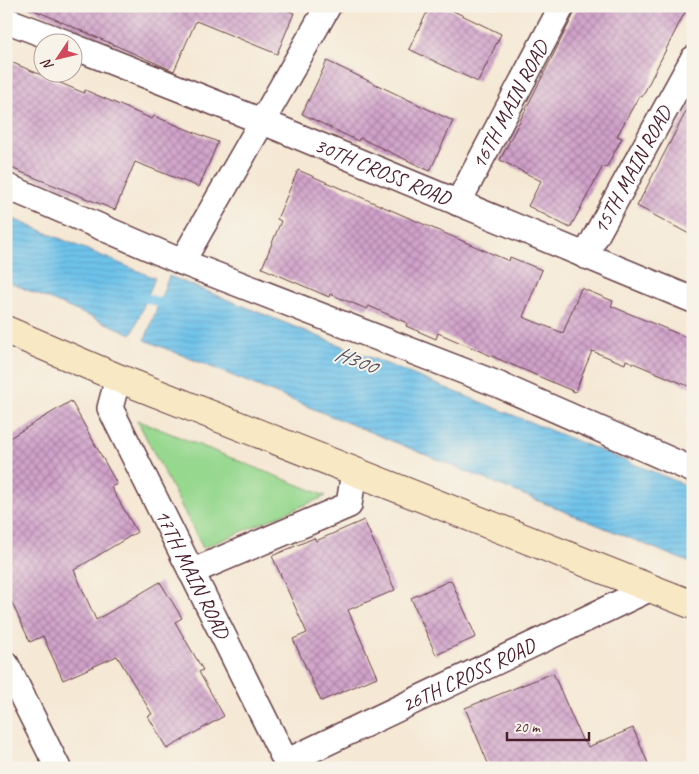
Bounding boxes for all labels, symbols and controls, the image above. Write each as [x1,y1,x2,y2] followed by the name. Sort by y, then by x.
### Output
[32,32,82,82] north arrow
[465,35,555,173] street label: 16TH MAIN ROAD
[37,55,57,74] text: N
[587,100,678,238] street label: 15TH MAIN ROAD
[311,132,456,212] street label: 30TH CROSS ROAD
[331,339,384,382] water label: H300
[149,505,236,644] street label: 17TH MAIN ROAD
[397,631,541,718] street label: 26TH CROSS ROAD
[507,709,589,741] scale bar
[514,718,541,737] text: 20 m

